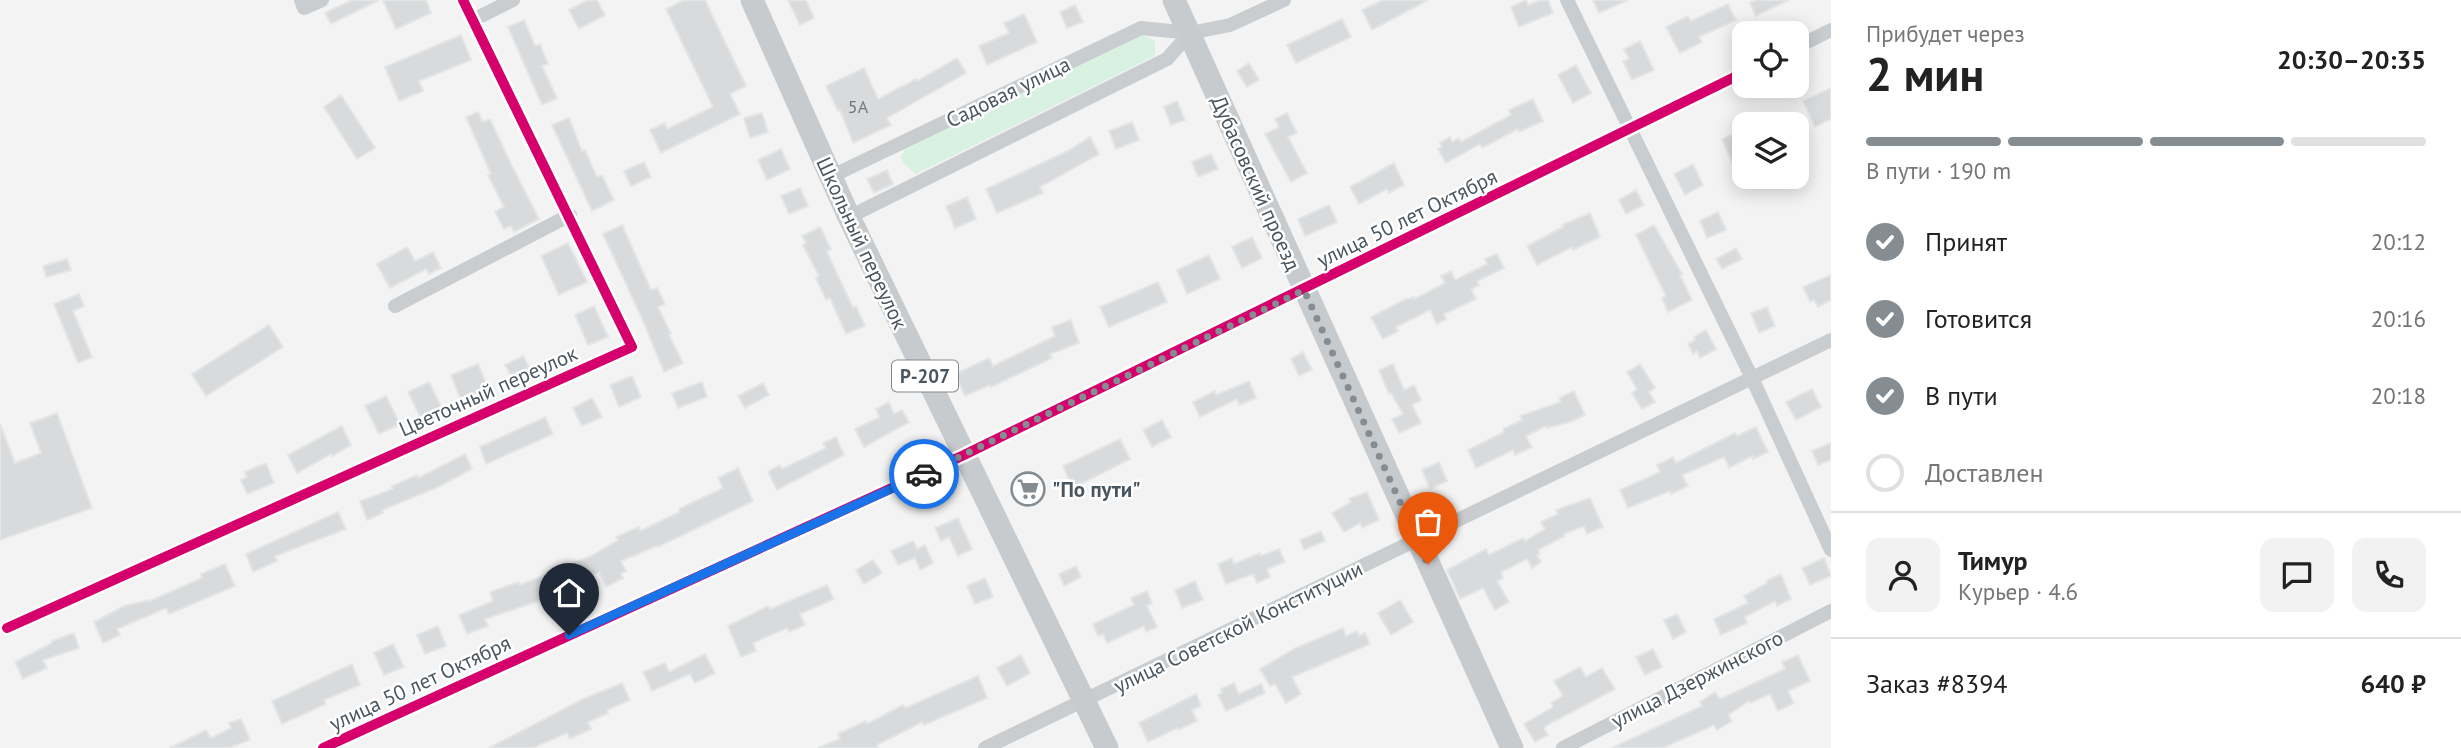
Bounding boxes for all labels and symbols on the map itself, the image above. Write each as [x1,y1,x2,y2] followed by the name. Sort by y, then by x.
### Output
[941,50,1075,134] street label: Садовая улица
[1205,91,1307,275] street label: Дубасовский проезд
[848,95,869,118] house number: 5А
[810,153,914,333] street label: Школьный переулок
[1312,163,1502,273] street label: улица 50 лет Октября
[395,340,581,442] street label: Цветочный переулок
[892,360,958,392] road number: Р-207
[889,439,959,509] courier
[1009,470,1047,508] supermarket icon: "По пути"
[1052,476,1141,503] place label: "По пути"
[1398,492,1458,564] pin
[1109,555,1367,699] street label: улица Советской Конституции
[539,563,599,635] pin
[1606,624,1788,734] street label: улица Дзержинского
[325,629,515,737] street label: улица 50 лет Октября

